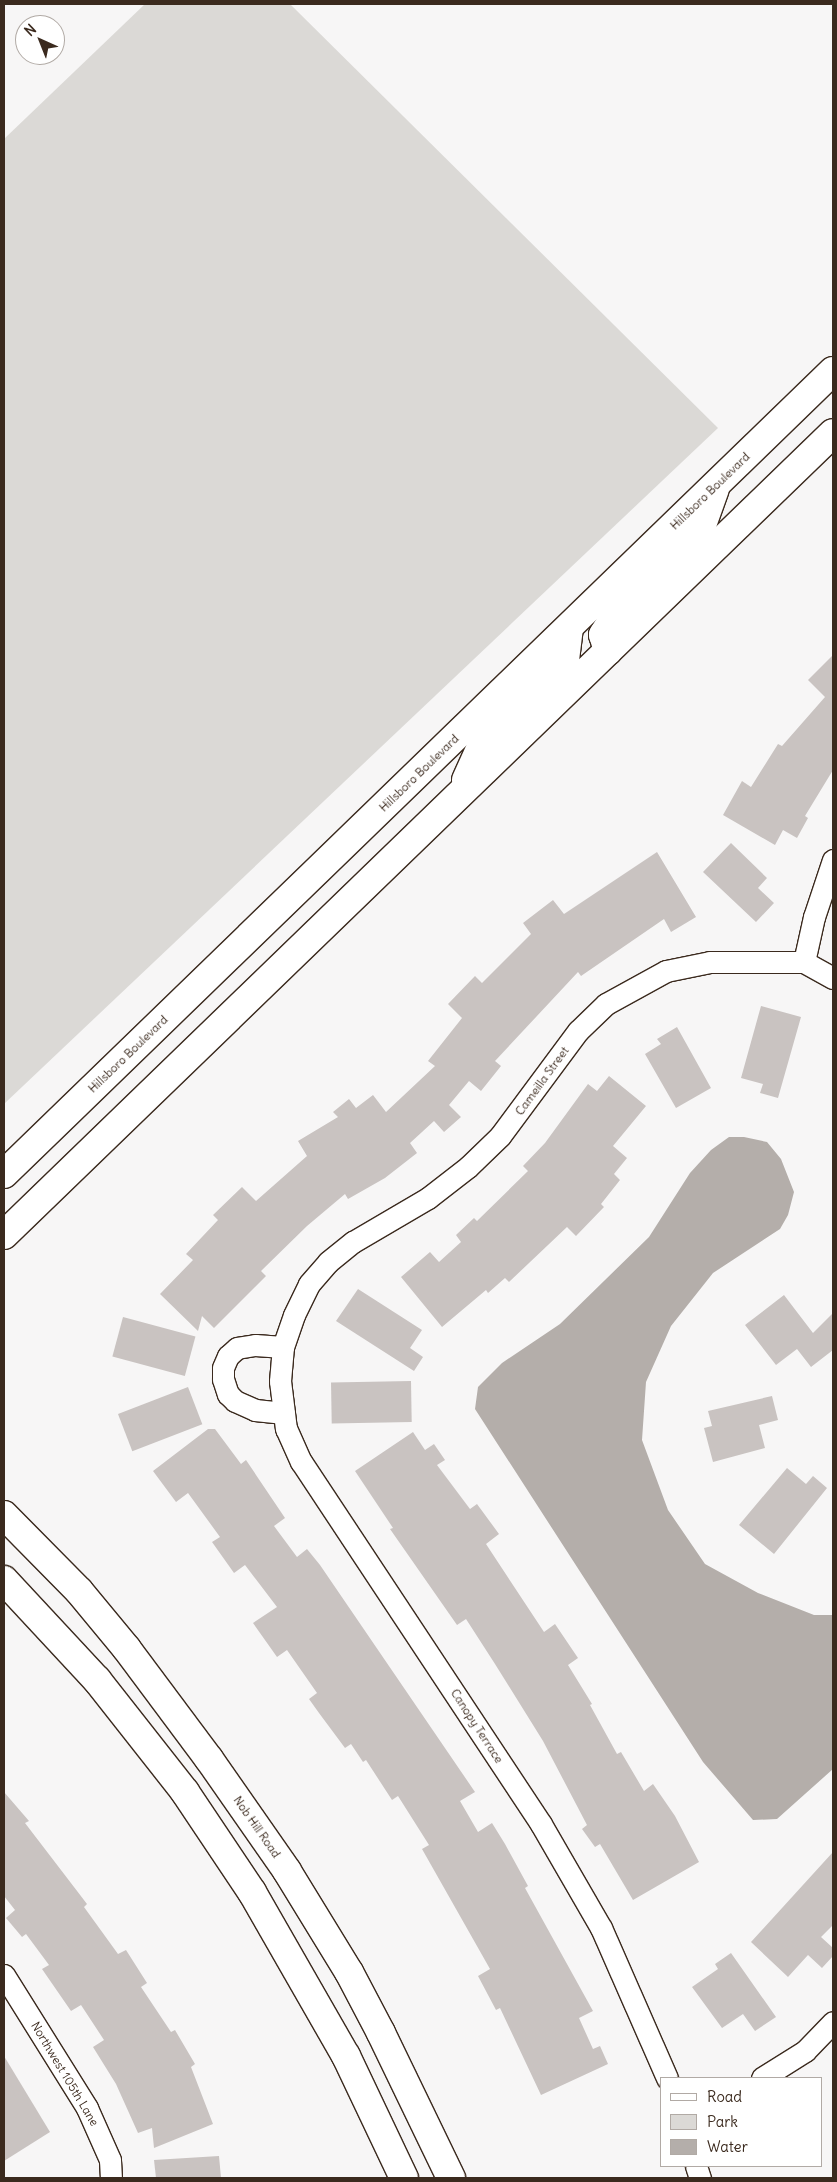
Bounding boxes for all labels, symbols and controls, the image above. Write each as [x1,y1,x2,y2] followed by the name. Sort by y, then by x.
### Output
[15,15,65,65] north arrow
[21,20,40,40] text: N
[667,449,753,533] street label: Hillsboro Boulevard
[376,731,462,815] street label: Hillsboro Boulevard
[85,1012,171,1096] street label: Hillsboro Boulevard
[512,1044,572,1118] street label: Cameilla Street
[448,1686,506,1766] street label: Canopy Terrace
[230,1793,284,1861] street label: Nob Hill Road
[28,2019,102,2129] street label: Northwest 105th Lane
[660,2077,822,2167] legend
[707,2087,742,2106] text: Road
[707,2112,738,2131] text: Park
[707,2137,748,2156] text: Water

